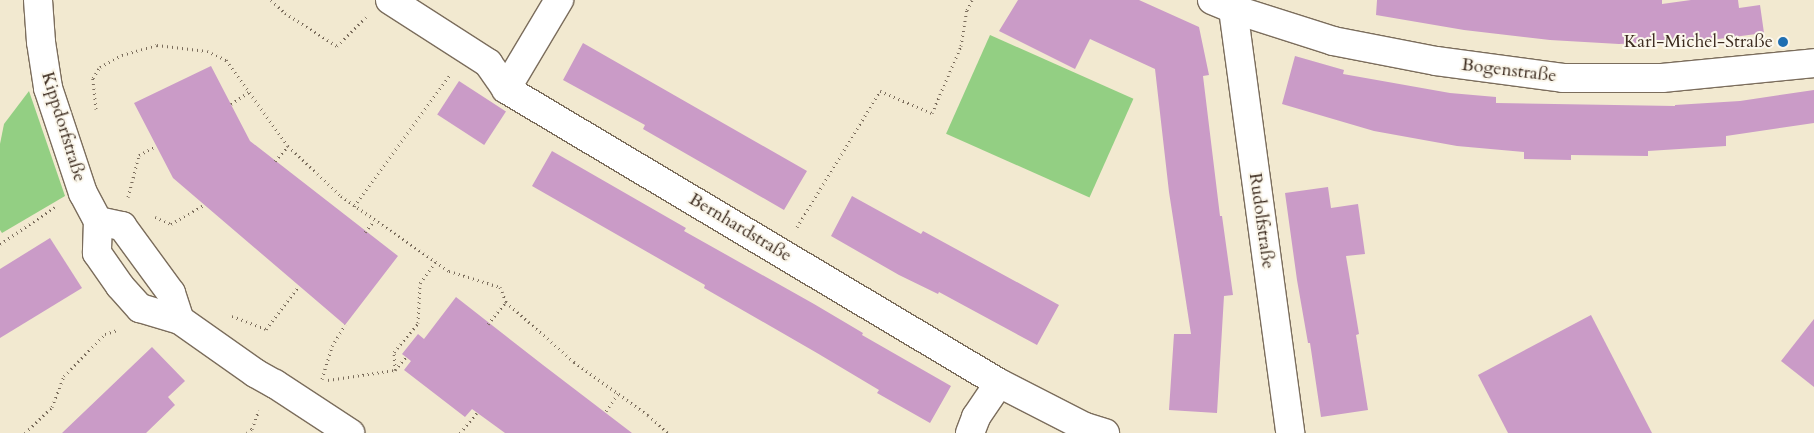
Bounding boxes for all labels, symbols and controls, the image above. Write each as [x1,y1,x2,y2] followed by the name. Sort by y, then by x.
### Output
[1624,31,1773,53] place label: Karl-Michel-Straße
[1777,36,1789,48] marker: Karl-Michel-Straße
[1460,54,1558,88] street label: Bogenstraße
[36,69,90,185] street label: Kippdorfstraße
[1244,172,1278,270] street label: Rudolfstraße
[685,189,795,267] street label: Bernhardstraße

